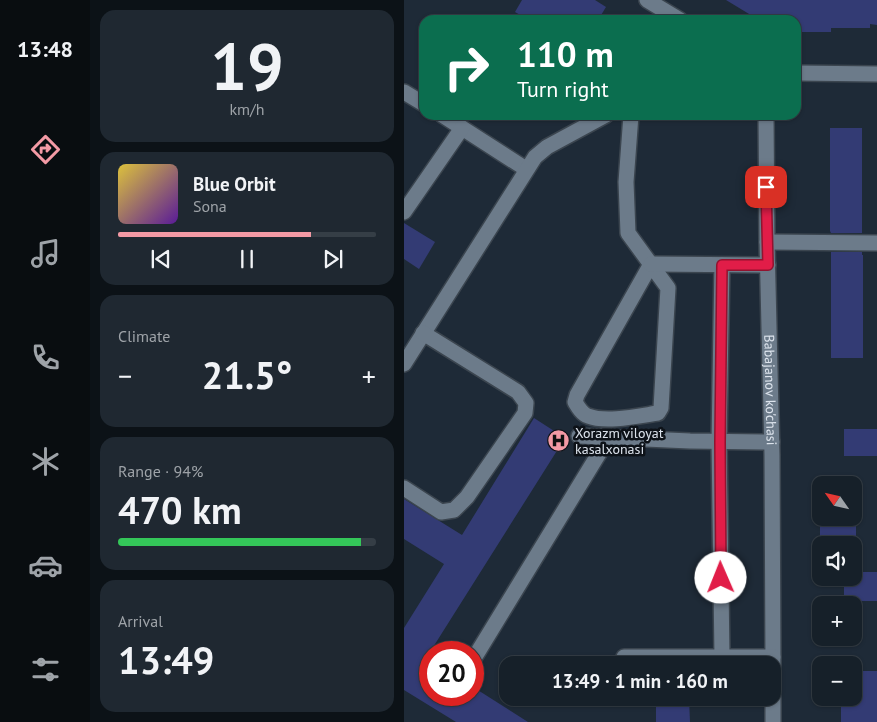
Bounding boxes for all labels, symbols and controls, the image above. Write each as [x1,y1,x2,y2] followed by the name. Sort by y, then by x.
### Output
[210,24,284,108] text: 19
[517,31,614,77] text: 110 m
[17,35,73,63] text: 13:48
[434,35,499,100] icon: right
[517,75,609,103] text: Turn right
[229,99,265,119] text: km/h
[28,132,63,167] icon: directions
[745,166,787,208] pin
[193,172,276,196] text: Blue Orbit
[752,173,780,201] icon: arrive
[193,196,227,216] text: Sona
[28,236,63,271] icon: music
[147,245,175,273] icon: previous
[233,245,261,273] icon: pause
[319,245,347,273] icon: next
[118,326,170,346] text: Climate
[760,334,781,446] street label: Babajanov ko'chasi
[28,340,63,375] icon: phone
[202,350,292,399] text: 21.5°
[118,357,132,394] text: −
[362,357,376,394] text: +
[575,424,664,458] place label: Xorazm viloyat kasalxonasi
[547,429,571,453] hospital icon: Xorazm viloyat kasalxonasi
[28,444,63,479] icon: climate
[118,461,203,481] text: Range · 94%
[812,476,862,526] north arrow
[812,476,862,706] map controls
[118,485,242,534] text: 470 km
[812,536,862,586] button: sound
[28,548,63,583] icon: car
[694,551,746,603] position arrow
[812,596,862,646] button: +
[118,611,163,631] text: Arrival
[118,635,214,684] text: 13:49
[419,641,484,706] speed limit sign: 20
[28,652,63,687] icon: filters
[812,656,862,706] button: −
[552,669,728,693] text: 13:49 · 1 min · 160 m

